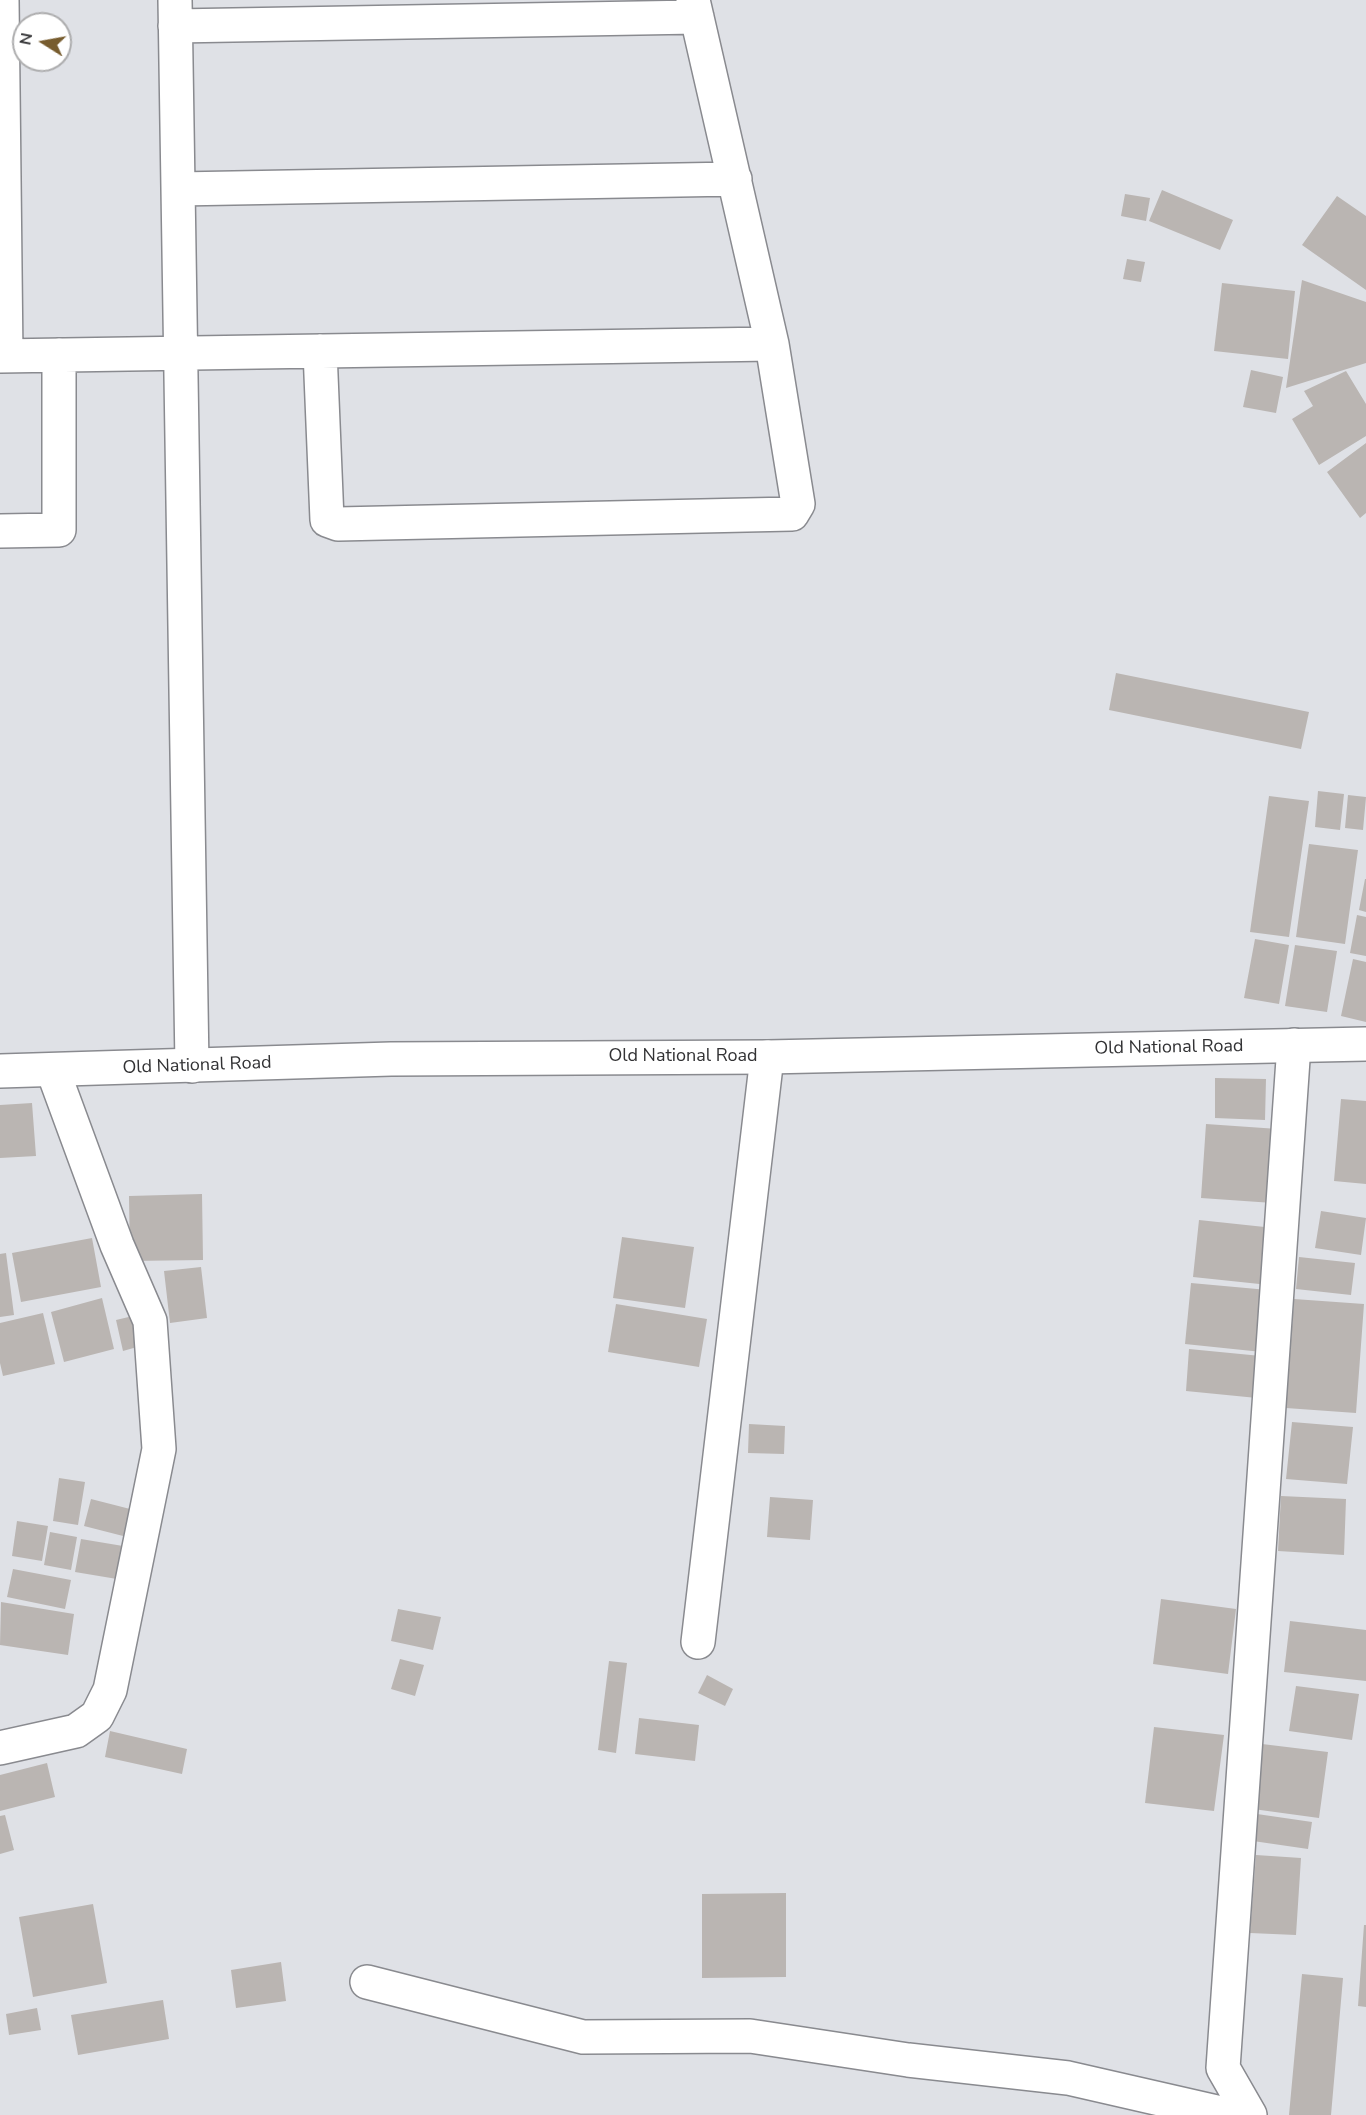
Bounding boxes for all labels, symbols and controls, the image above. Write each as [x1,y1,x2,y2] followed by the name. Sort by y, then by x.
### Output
[12,12,72,72] north arrow
[14,31,38,47] text: N
[1094,1036,1244,1060] street label: Old National Road
[608,1046,758,1068] street label: Old National Road
[122,1053,272,1079] street label: Old National Road

